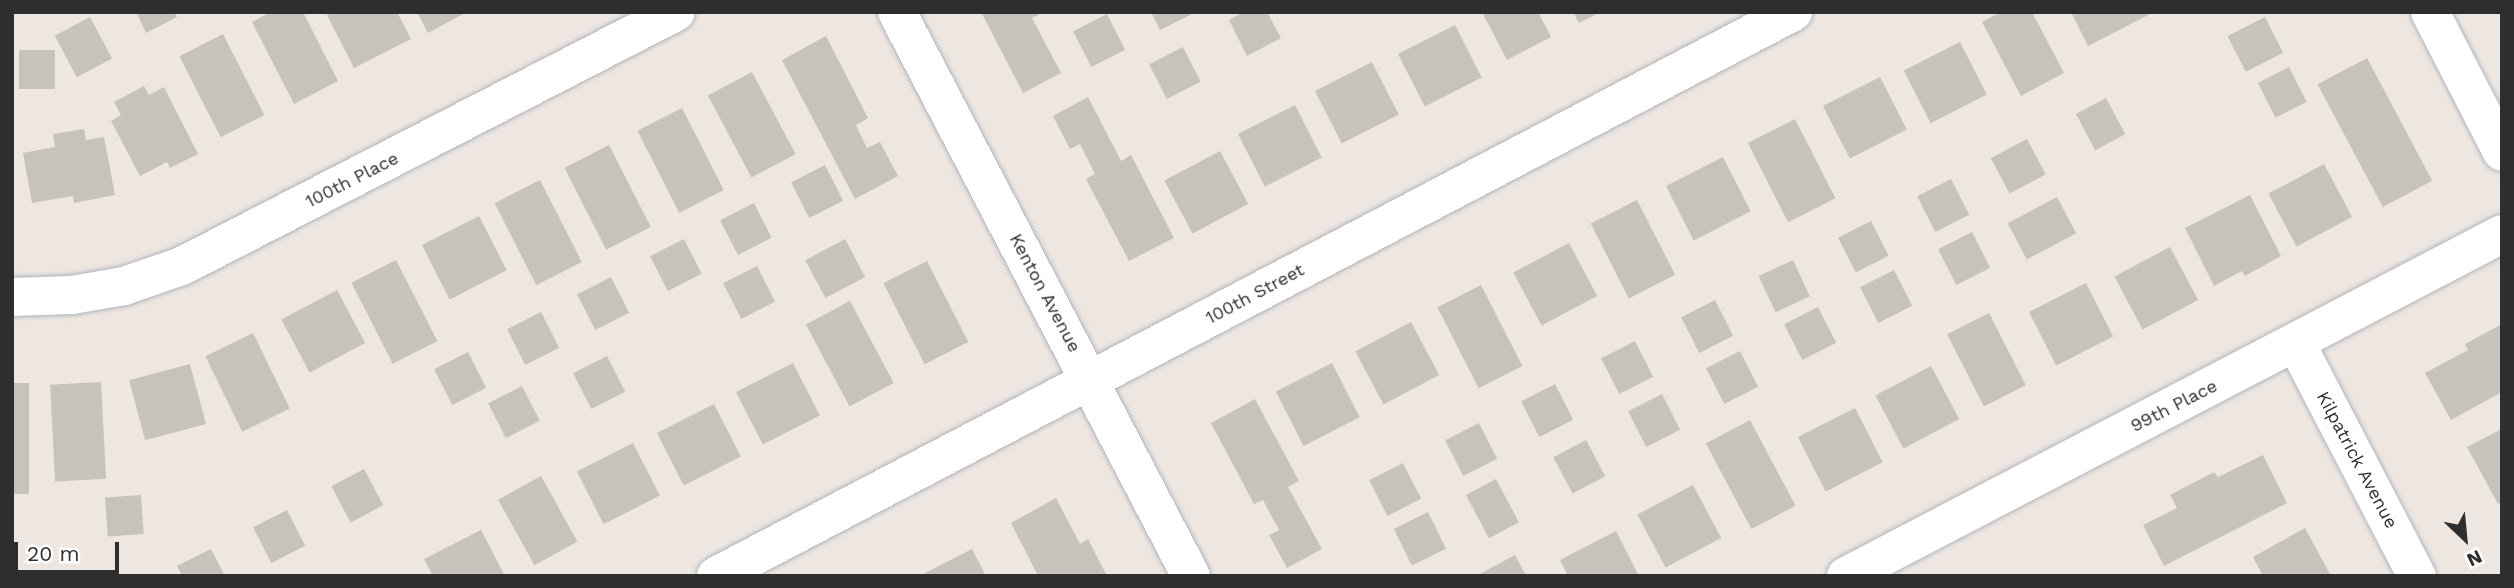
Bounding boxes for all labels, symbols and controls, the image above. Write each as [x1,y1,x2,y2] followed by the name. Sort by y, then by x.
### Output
[302,147,402,213] street label: 100th Place
[1005,230,1085,356] street label: Kenton Avenue
[1202,259,1308,329] street label: 100th Street
[2127,375,2221,437] street label: 99th Place
[2312,387,2402,533] street label: Kilpatrick Avenue
[2430,504,2500,574] north arrow
[18,528,122,572] scale bar
[27,541,79,566] text: 20 m
[2463,545,2486,572] text: N

